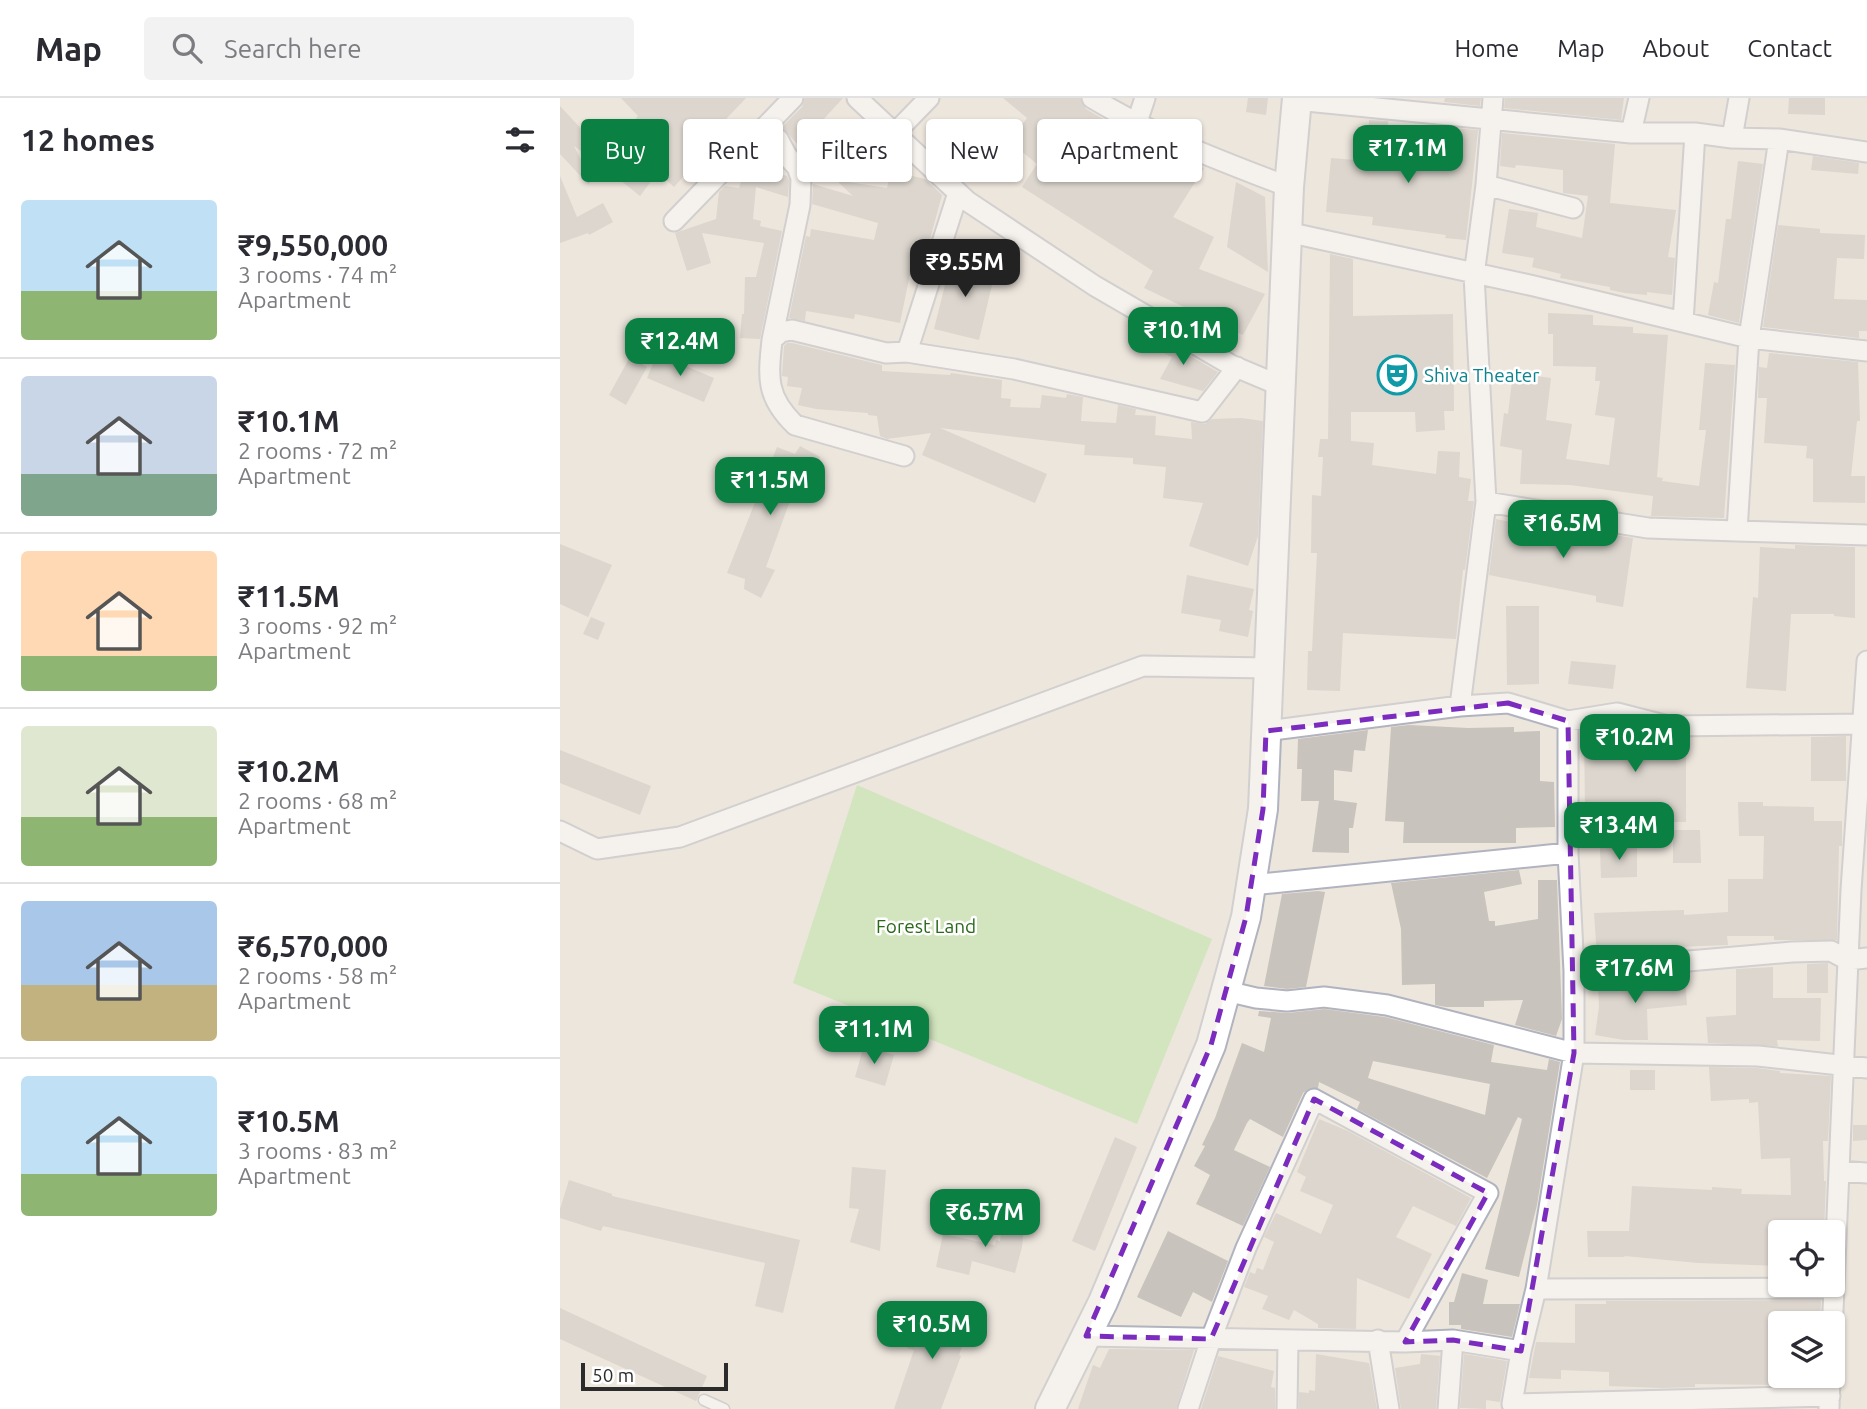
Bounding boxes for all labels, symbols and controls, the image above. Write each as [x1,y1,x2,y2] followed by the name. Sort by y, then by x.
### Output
[144,17,634,80] search box
[168,29,206,67] icon: search
[35,30,102,67] text: Map
[224,34,362,63] text: Search here
[1454,35,1519,62] text: Home
[1557,35,1604,62] text: Map
[1642,35,1709,62] text: About
[1747,35,1832,62] text: Contact
[581,119,669,182] chip: Buy
[683,119,783,182] chip: Rent
[797,119,912,182] chip: Filters
[926,119,1023,182] chip: New
[1037,119,1202,182] chip: Apartment
[501,121,539,159] icon: filters
[21,123,155,157] text: 12 homes
[1351,126,1465,185] pin: ₹17.1M
[1369,135,1447,160] text: ₹17.1M
[77,228,161,312] icon: home
[238,228,388,262] text: ₹9,550,000
[908,240,1022,299] pin: ₹9.55M
[926,249,1004,274] text: ₹9.55M
[238,262,397,287] text: 3 rooms · 74 m²
[238,287,351,312] text: Apartment
[1126,308,1240,367] pin: ₹10.1M
[1144,317,1222,342] text: ₹10.1M
[623,318,737,378] pin: ₹12.4M
[641,328,719,353] text: ₹12.4M
[1376,354,1418,396] theatre icon: Shiva Theater
[1424,364,1540,386] place label: Shiva Theater
[77,404,161,488] icon: home
[238,404,340,438] text: ₹10.1M
[238,438,397,463] text: 2 rooms · 72 m²
[713,458,827,517] pin: ₹11.5M
[238,463,351,488] text: Apartment
[731,467,809,492] text: ₹11.5M
[1506,500,1620,560] pin: ₹16.5M
[1524,510,1602,535] text: ₹16.5M
[77,579,161,663] icon: home
[238,579,340,613] text: ₹11.5M
[238,613,397,638] text: 3 rooms · 92 m²
[238,638,351,663] text: Apartment
[1578,714,1692,774] pin: ₹10.2M
[1596,724,1674,749] text: ₹10.2M
[77,754,161,838] icon: home
[238,754,340,788] text: ₹10.2M
[238,788,397,813] text: 2 rooms · 68 m²
[1562,802,1676,862] pin: ₹13.4M
[1580,812,1658,837] text: ₹13.4M
[238,813,351,838] text: Apartment
[876,915,976,937] park label: Forest Land
[77,929,161,1013] icon: home
[238,929,388,963] text: ₹6,570,000
[1578,946,1692,1005] pin: ₹17.6M
[1596,955,1674,980] text: ₹17.6M
[238,963,397,988] text: 2 rooms · 58 m²
[238,988,351,1013] text: Apartment
[817,1006,931,1066] pin: ₹11.1M
[835,1016,913,1041] text: ₹11.1M
[77,1104,161,1188] icon: home
[238,1104,340,1138] text: ₹10.5M
[238,1138,397,1163] text: 3 rooms · 83 m²
[238,1163,351,1188] text: Apartment
[928,1190,1042,1249] pin: ₹6.57M
[946,1199,1024,1224] text: ₹6.57M
[1768,1220,1845,1388] map controls
[1768,1220,1845,1297] button: locate
[875,1302,989,1361] pin: ₹10.5M
[893,1311,971,1336] text: ₹10.5M
[1768,1311,1845,1388] button: layers
[581,1360,728,1392] scale bar
[592,1364,634,1386] text: 50 m

